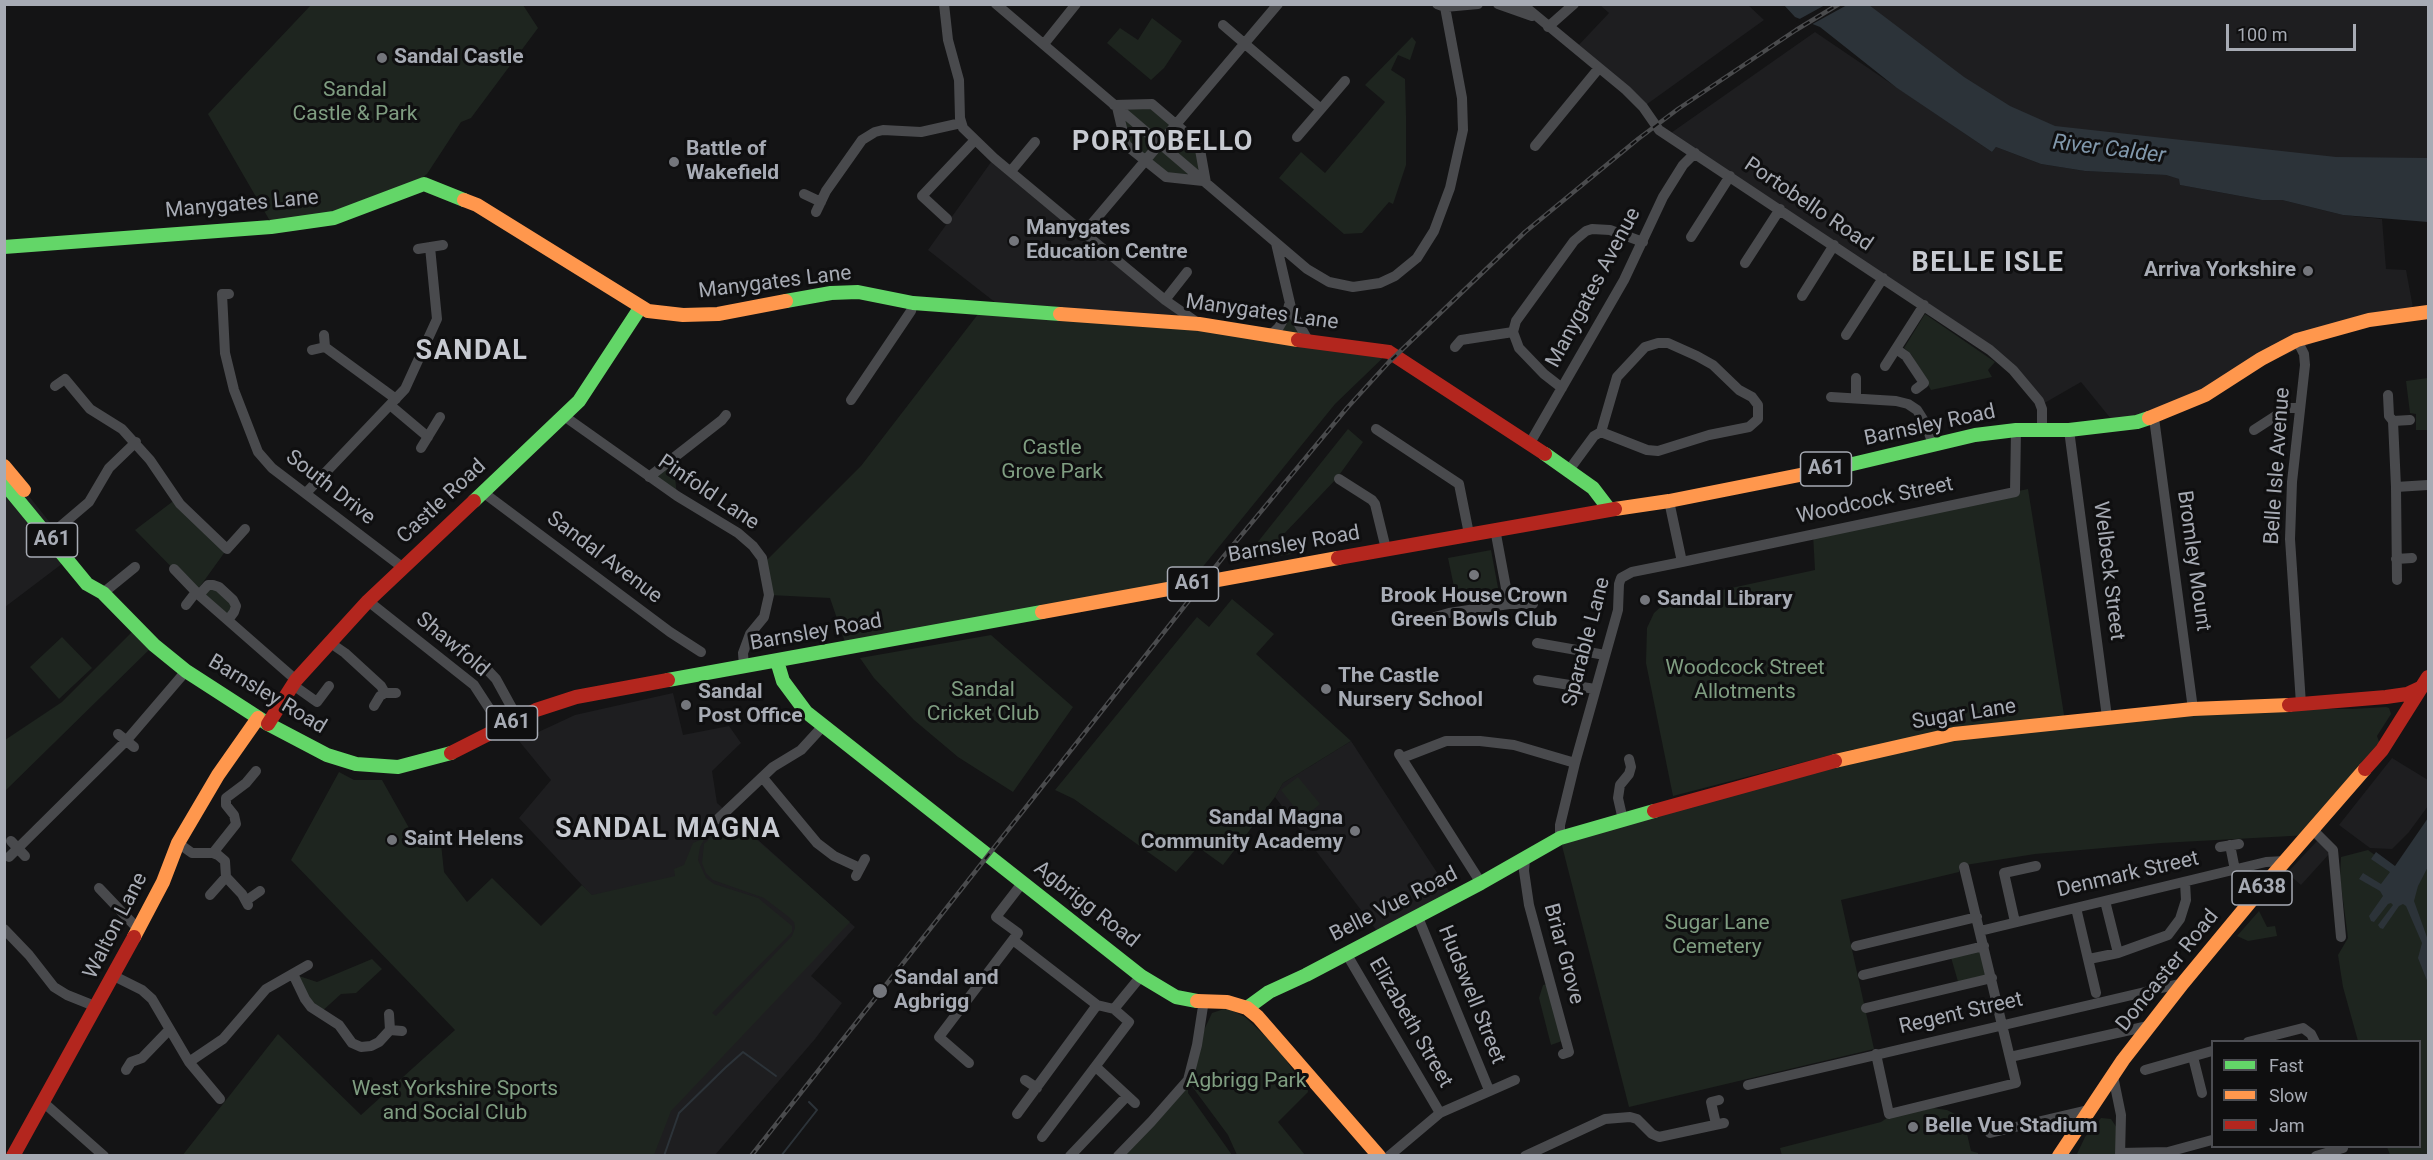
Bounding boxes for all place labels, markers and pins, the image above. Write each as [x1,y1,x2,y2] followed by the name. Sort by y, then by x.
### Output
[394,45,524,71] place label: Sandal Castle
[375,51,389,65] marker: Sandal Castle
[686,137,779,187] place label: Battle of Wakefield
[667,155,681,169] marker: Battle of Wakefield
[1026,216,1188,266] place label: Manygates Education Centre
[1007,234,1021,248] marker: Manygates Education Centre
[2144,258,2296,284] place label: Arriva Yorkshire
[2301,264,2315,278] marker: Arriva Yorkshire
[1467,568,1481,582] marker: Brook House Crown Green Bowls Club
[1381,584,1567,634] place label: Brook House Crown Green Bowls Club
[1657,587,1793,613] place label: Sandal Library
[1638,593,1652,607] marker: Sandal Library
[1338,664,1483,714] place label: The Castle Nursery School
[698,680,803,730] place label: Sandal Post Office
[1319,682,1333,696] marker: The Castle Nursery School
[679,698,693,712] marker: Sandal Post Office
[1141,806,1343,856] place label: Sandal Magna Community Academy
[1348,824,1362,838] marker: Sandal Magna Community Academy
[404,827,523,853] place label: Saint Helens
[385,833,399,847] marker: Saint Helens
[894,966,999,1016] place label: Sandal and Agbrigg
[871,982,889,1000] marker: Sandal and Agbrigg
[1925,1114,2098,1140] place label: Belle Vue Stadium
[1906,1120,1920,1134] marker: Belle Vue Stadium

